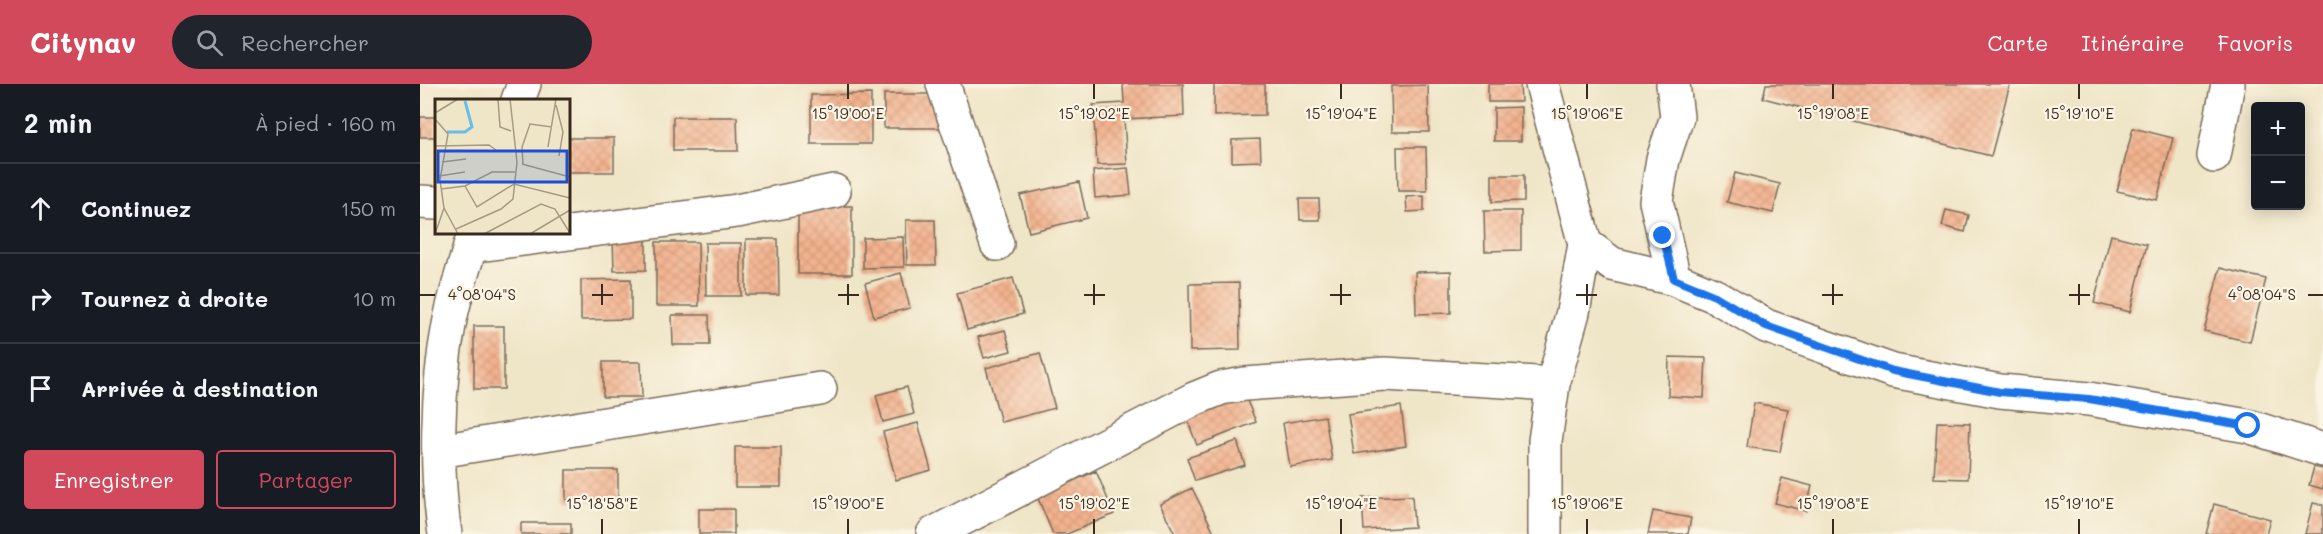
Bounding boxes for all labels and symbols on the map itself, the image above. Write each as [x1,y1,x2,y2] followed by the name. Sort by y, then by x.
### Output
[435,99,570,234] inset map
[812,103,885,123] text: 15°19'00"E
[1058,103,1130,123] text: 15°19'02"E
[1305,103,1377,123] text: 15°19'04"E
[1551,103,1624,123] text: 15°19'06"E
[1797,103,1870,123] text: 15°19'08"E
[2044,103,2114,123] text: 15°19'10"E
[1649,222,1675,248] route end
[448,284,516,304] text: 4°08'04"S
[2228,284,2296,304] text: 4°08'04"S
[2234,412,2260,438] route start
[566,493,638,513] text: 15°18'58"E
[812,493,885,513] text: 15°19'00"E
[1058,493,1130,513] text: 15°19'02"E
[1305,493,1377,513] text: 15°19'04"E
[1551,493,1624,513] text: 15°19'06"E
[1797,493,1870,513] text: 15°19'08"E
[2044,493,2114,513] text: 15°19'10"E

